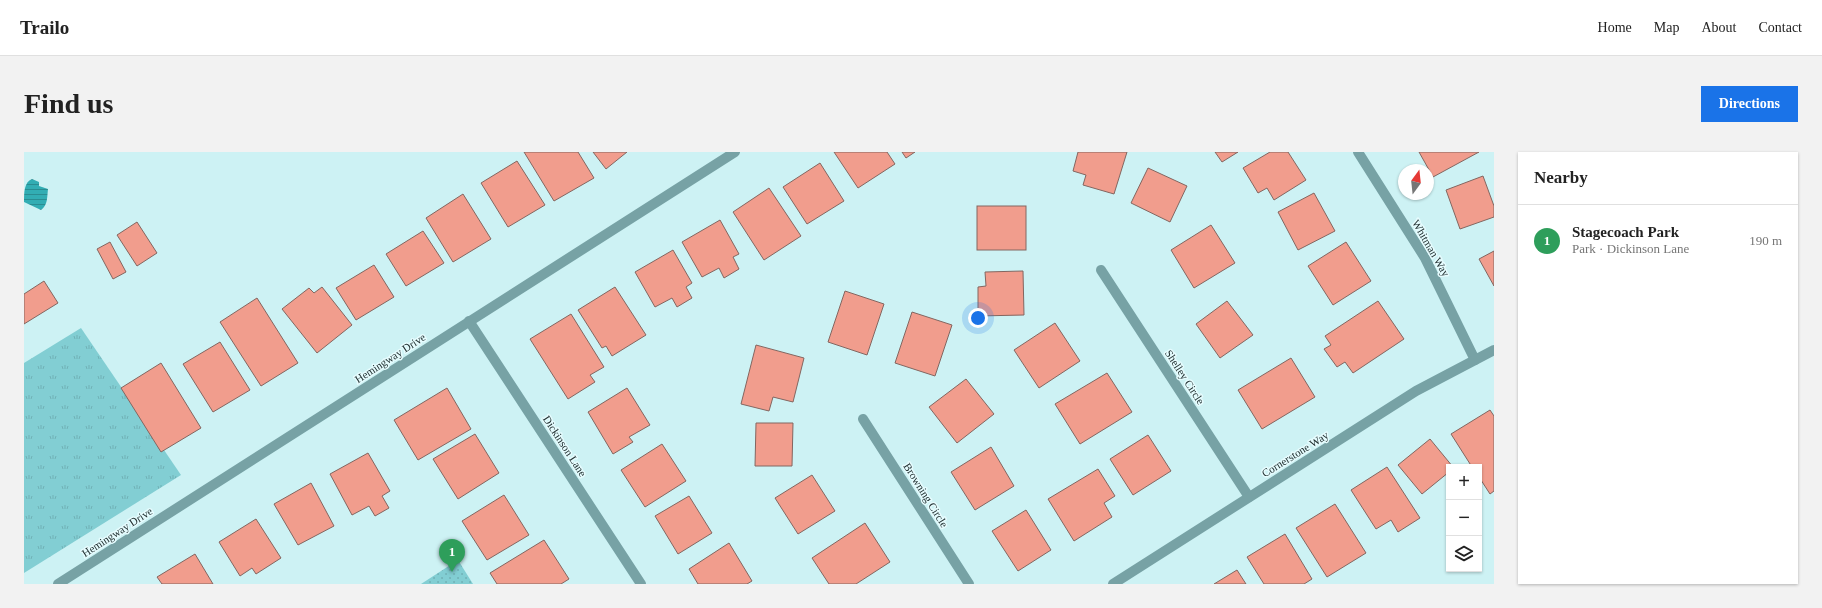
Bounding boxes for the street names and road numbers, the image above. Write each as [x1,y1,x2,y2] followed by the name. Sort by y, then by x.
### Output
[1410,218,1452,279] street label: Whitman Way
[353,331,428,385] street label: Hemingway Drive
[1163,347,1207,407] street label: Shelley Circle
[541,413,589,479] street label: Dickinson Lane
[1260,428,1331,479] street label: Cornerstone Way
[901,461,951,529] street label: Browning Circle
[80,505,155,559] street label: Hemingway Drive

